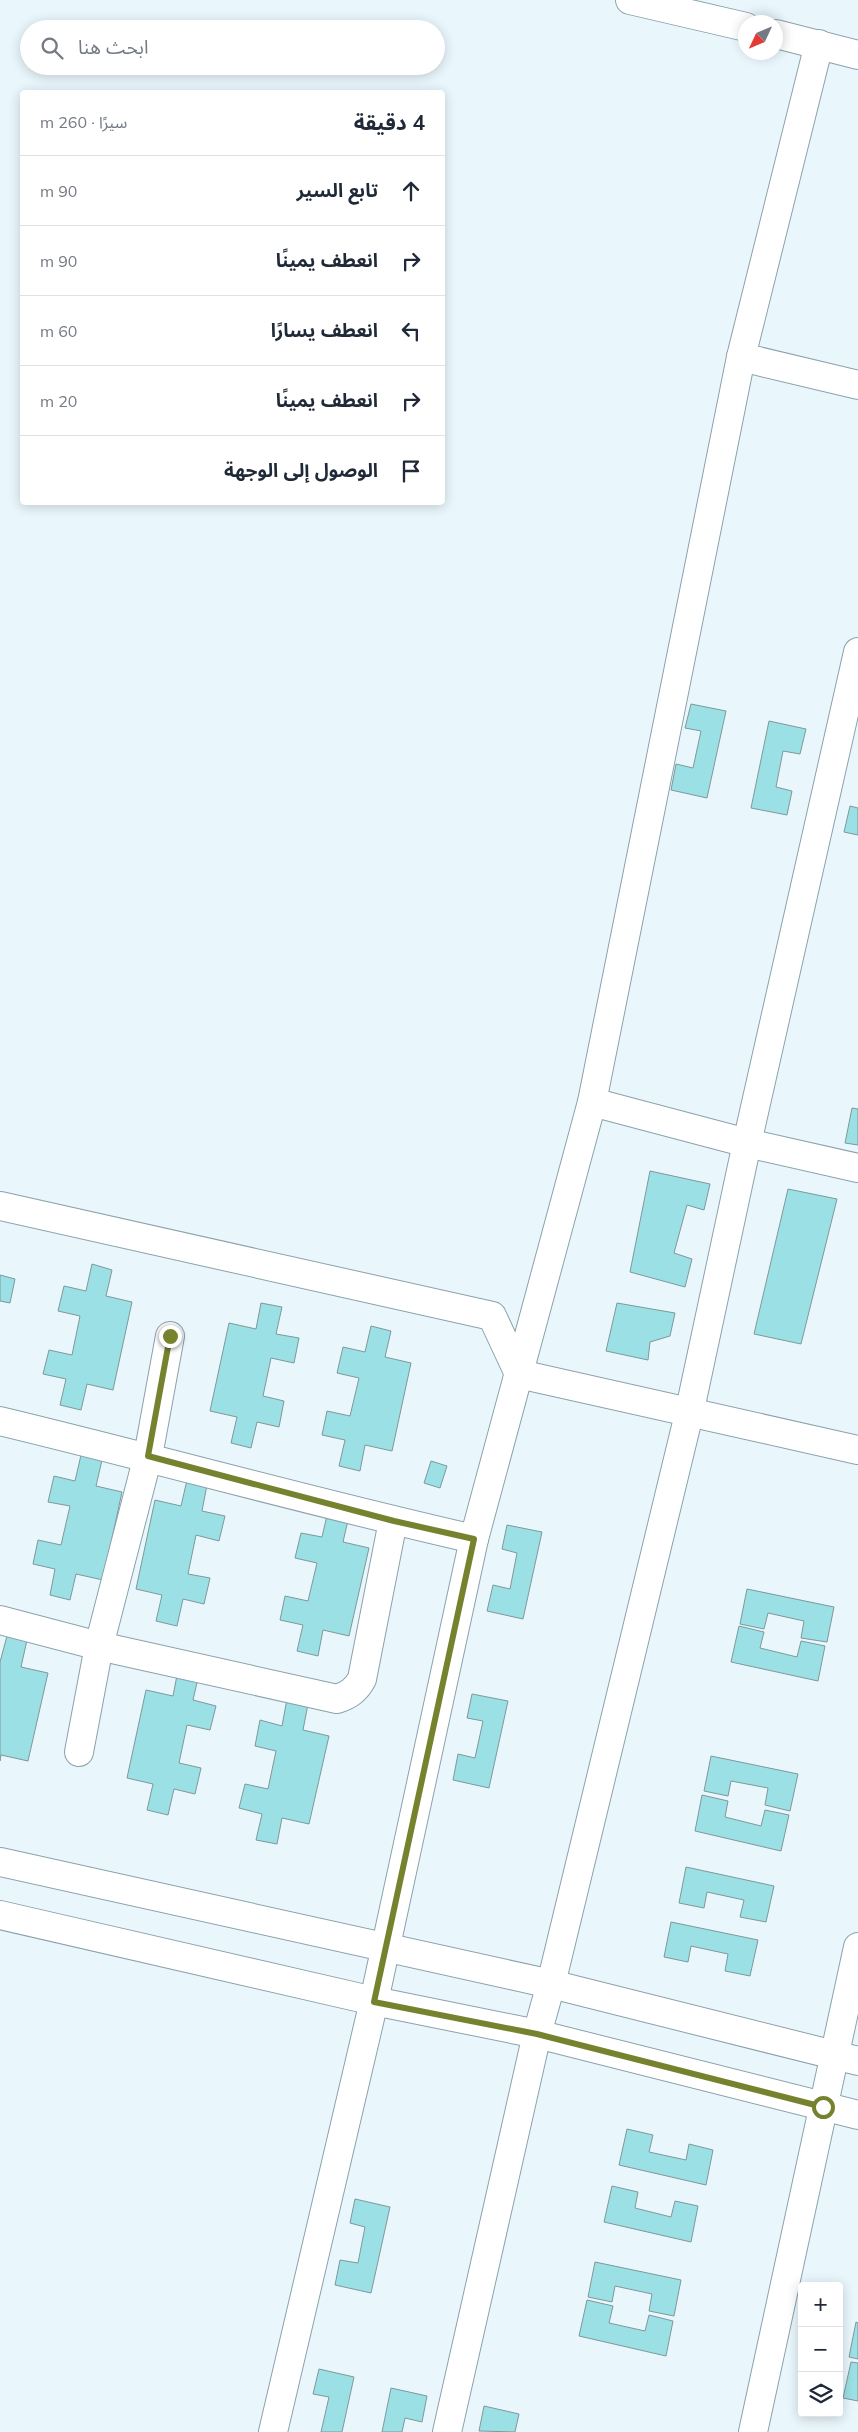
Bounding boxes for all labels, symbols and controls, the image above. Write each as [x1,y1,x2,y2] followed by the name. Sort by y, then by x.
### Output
[738,15,783,60] north arrow
[20,20,445,75] search box
[38,34,66,62] icon: search
[78,35,148,59] text: ابحث هنا
[354,109,425,135] text: 4 دقيقة
[40,112,127,132] text: سيرًا · 260 m
[397,177,425,205] icon: ahead
[297,178,378,202] text: تابع السير
[40,181,77,201] text: 90 m
[397,247,425,275] icon: right
[276,248,378,272] text: انعطف يمينًا
[40,251,77,271] text: 90 m
[397,317,425,345] icon: left
[271,318,378,342] text: انعطف يسارًا
[40,321,77,341] text: 60 m
[397,387,425,415] icon: right
[276,388,378,412] text: انعطف يمينًا
[40,391,77,411] text: 20 m
[397,457,425,485] icon: arrive
[224,458,378,482] text: الوصول إلى الوجهة
[159,1325,182,1348] route end
[812,2096,835,2119] route start
[798,2282,843,2417] map controls
[798,2282,843,2327] button: +
[798,2327,843,2372] button: −
[798,2372,843,2417] button: layers

